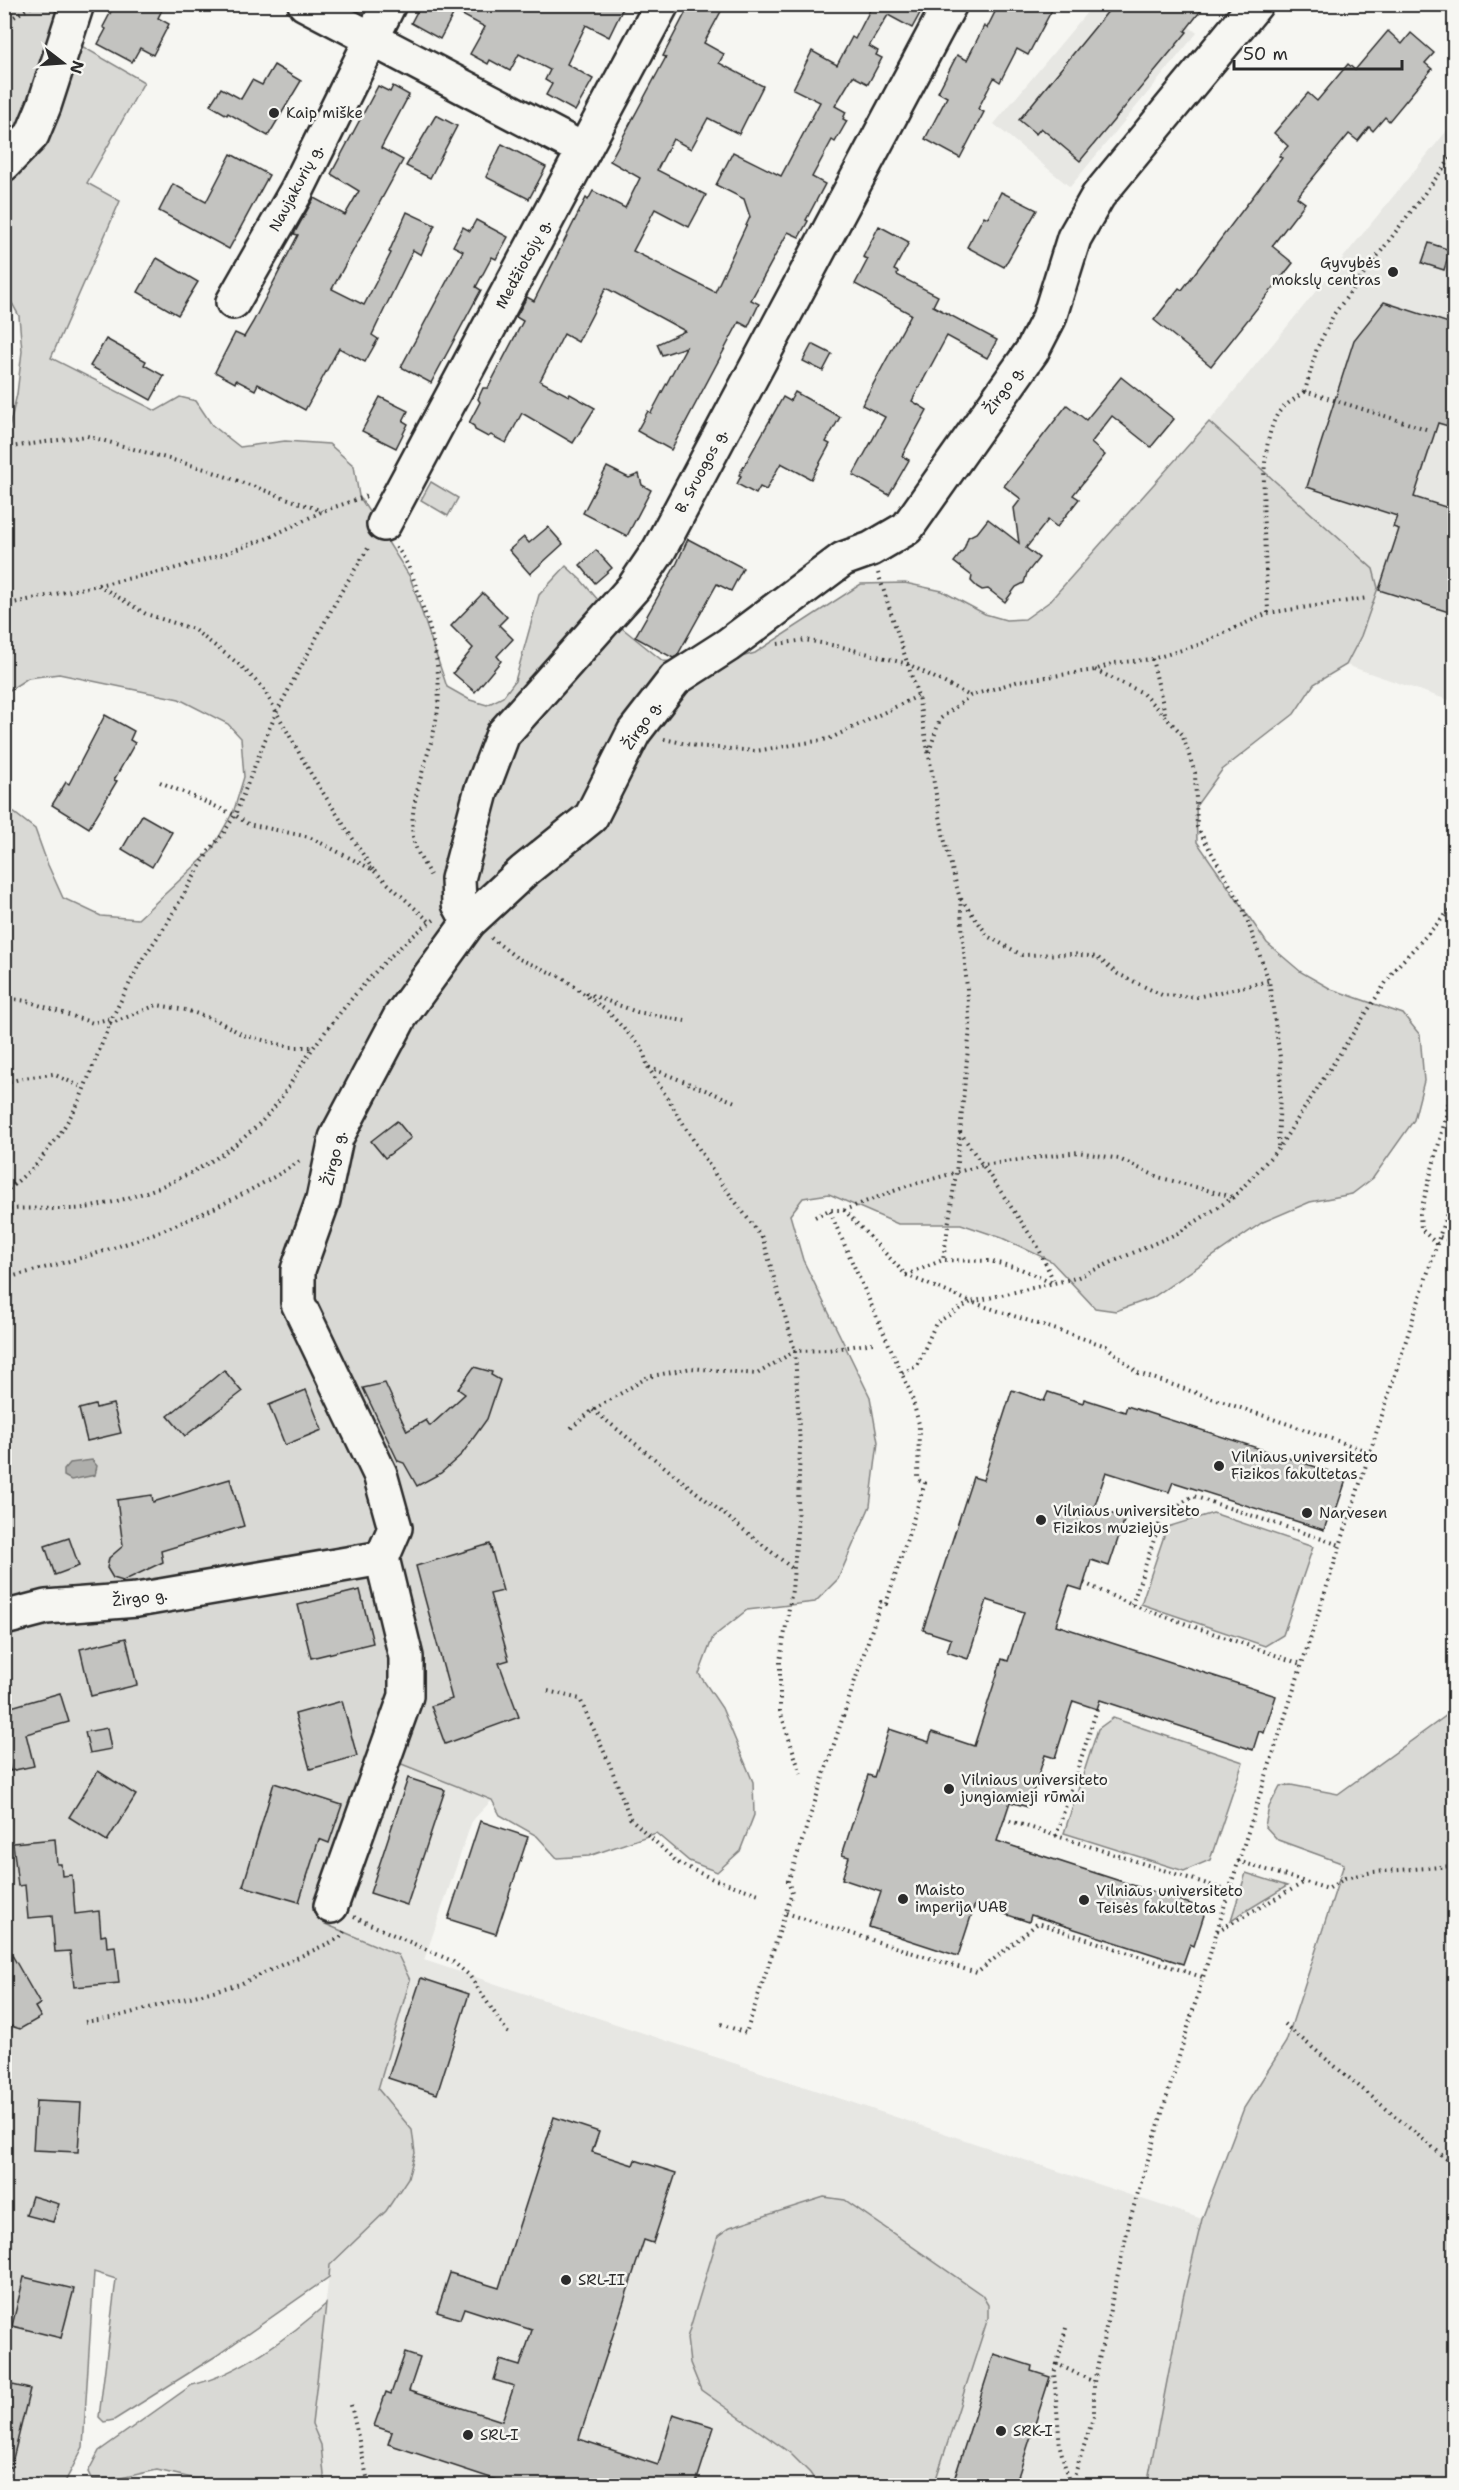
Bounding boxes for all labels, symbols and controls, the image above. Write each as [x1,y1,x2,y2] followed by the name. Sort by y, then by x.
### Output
[33,33,93,93] north arrow
[1234,33,1402,71] scale bar
[1243,42,1288,66] text: 50 m
[65,58,89,76] text: N
[286,103,363,123] place label: Kaip miške
[267,106,281,120] marker: Kaip miške
[265,141,328,235] street label: Naujakurių g.
[491,215,555,312] street label: Medžiotojų g.
[1272,253,1381,290] place label: Gyvybės mokslų centras
[1386,265,1400,279] marker: Gyvybės mokslų centras
[979,361,1028,418] street label: Žirgo g.
[670,425,732,517] street label: B. Sruogos g.
[617,696,666,754] street label: Žirgo g.
[317,1128,350,1187] street label: Žirgo g.
[1231,1447,1378,1484] place label: Vilniaus universiteto Fizikos fakultetas
[1212,1459,1226,1473] marker: Vilniaus universiteto Fizikos fakultetas
[1053,1501,1200,1538] place label: Vilniaus universiteto Fizikos muziejus
[1319,1503,1387,1523] place label: Narvesen
[1300,1506,1314,1520] marker: Narvesen
[1034,1513,1048,1527] marker: Vilniaus universiteto Fizikos muziejus
[111,1584,169,1611] street label: Žirgo g.
[960,1770,1108,1807] place label: Vilniaus universiteto jungiamieji rūmai
[942,1782,956,1796] marker: Vilniaus universiteto jungiamieji rūmai
[915,1880,1008,1917] place label: Maisto imperija UAB
[1096,1881,1243,1918] place label: Vilniaus universiteto Teisės fakultetas
[896,1892,910,1906] marker: Maisto imperija UAB
[1077,1893,1091,1907] marker: Vilniaus universiteto Teisės fakultetas
[578,2270,625,2290] place label: SRL-II
[559,2273,573,2287] marker: SRL-II
[1013,2421,1053,2441] place label: SRK-I
[994,2424,1008,2438] marker: SRK-I
[480,2425,519,2445] place label: SRL-I
[461,2428,475,2442] marker: SRL-I

